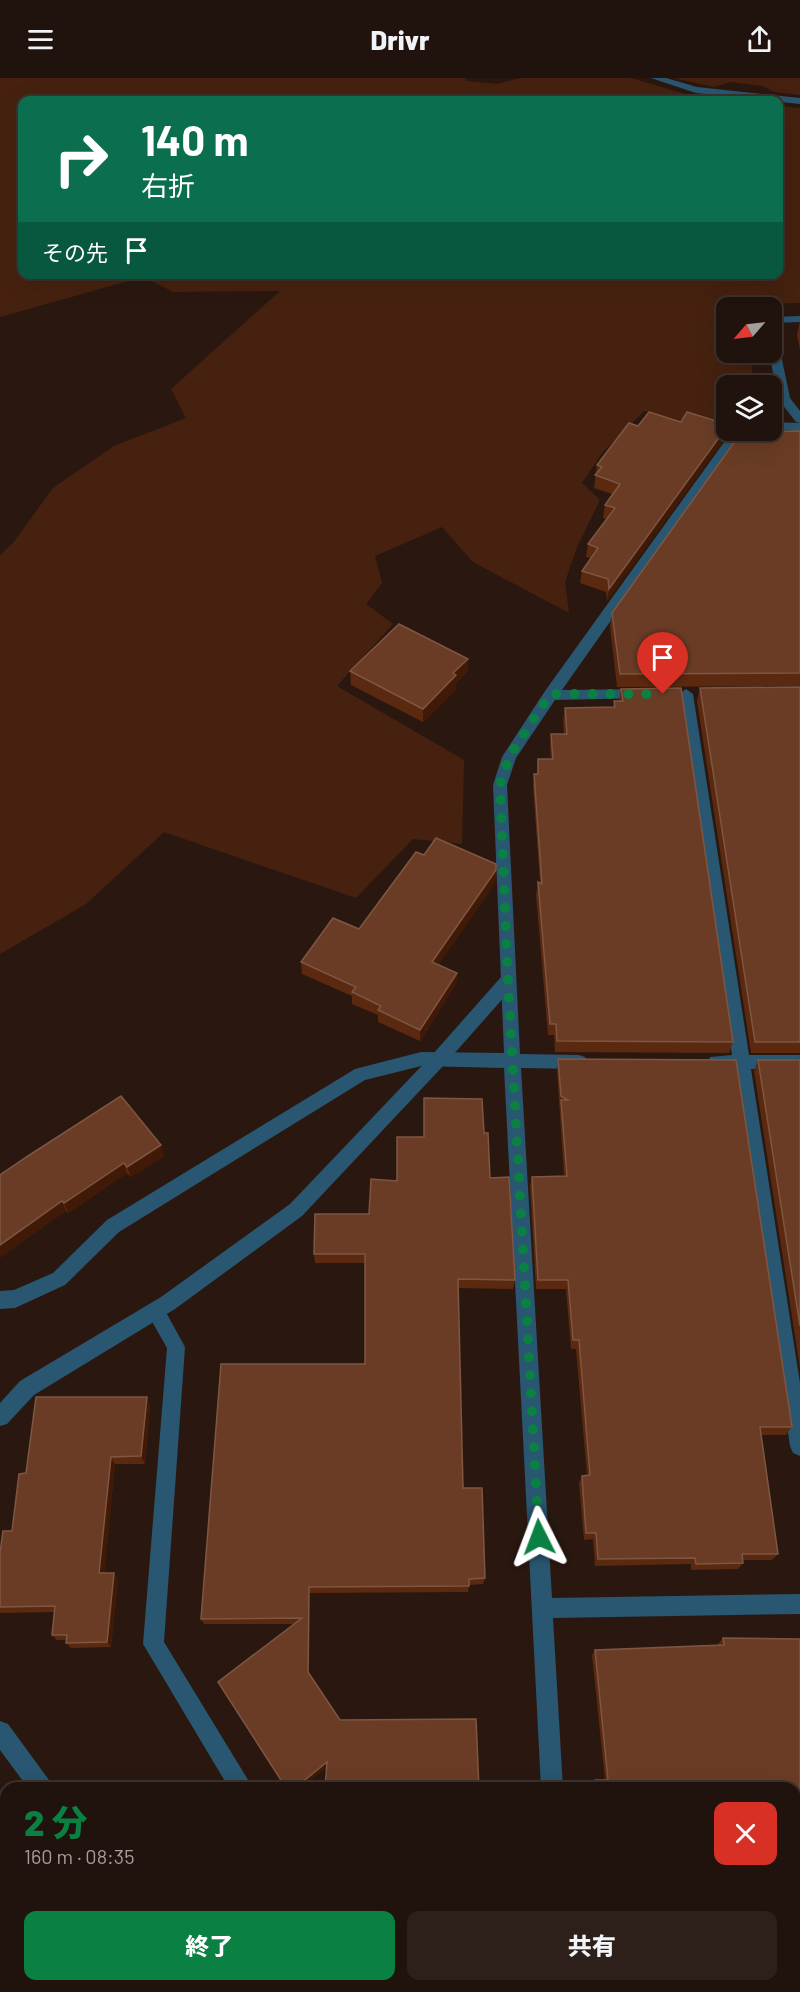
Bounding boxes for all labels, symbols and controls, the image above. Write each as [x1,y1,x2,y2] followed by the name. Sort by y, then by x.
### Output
[24,23,57,56] icon: menu
[370,23,430,55] text: Drivr
[743,23,776,56] icon: share
[141,114,249,164] text: 140 m
[42,120,120,198] icon: right
[141,169,195,201] text: 右折
[120,234,153,267] icon: arrive
[42,239,108,265] text: その先
[716,297,782,363] north arrow
[716,297,782,441] map controls
[716,375,782,441] button: layers
[637,632,688,694] pin
[646,641,679,674] icon: arrive
[507,1505,571,1569] position arrow
[24,1800,88,1843] text: 2 分
[714,1802,777,1865] button: close
[24,1844,134,1868] text: 160 m · 08:35
[24,1911,395,1980] button: 終了
[407,1911,777,1980] button: 共有

